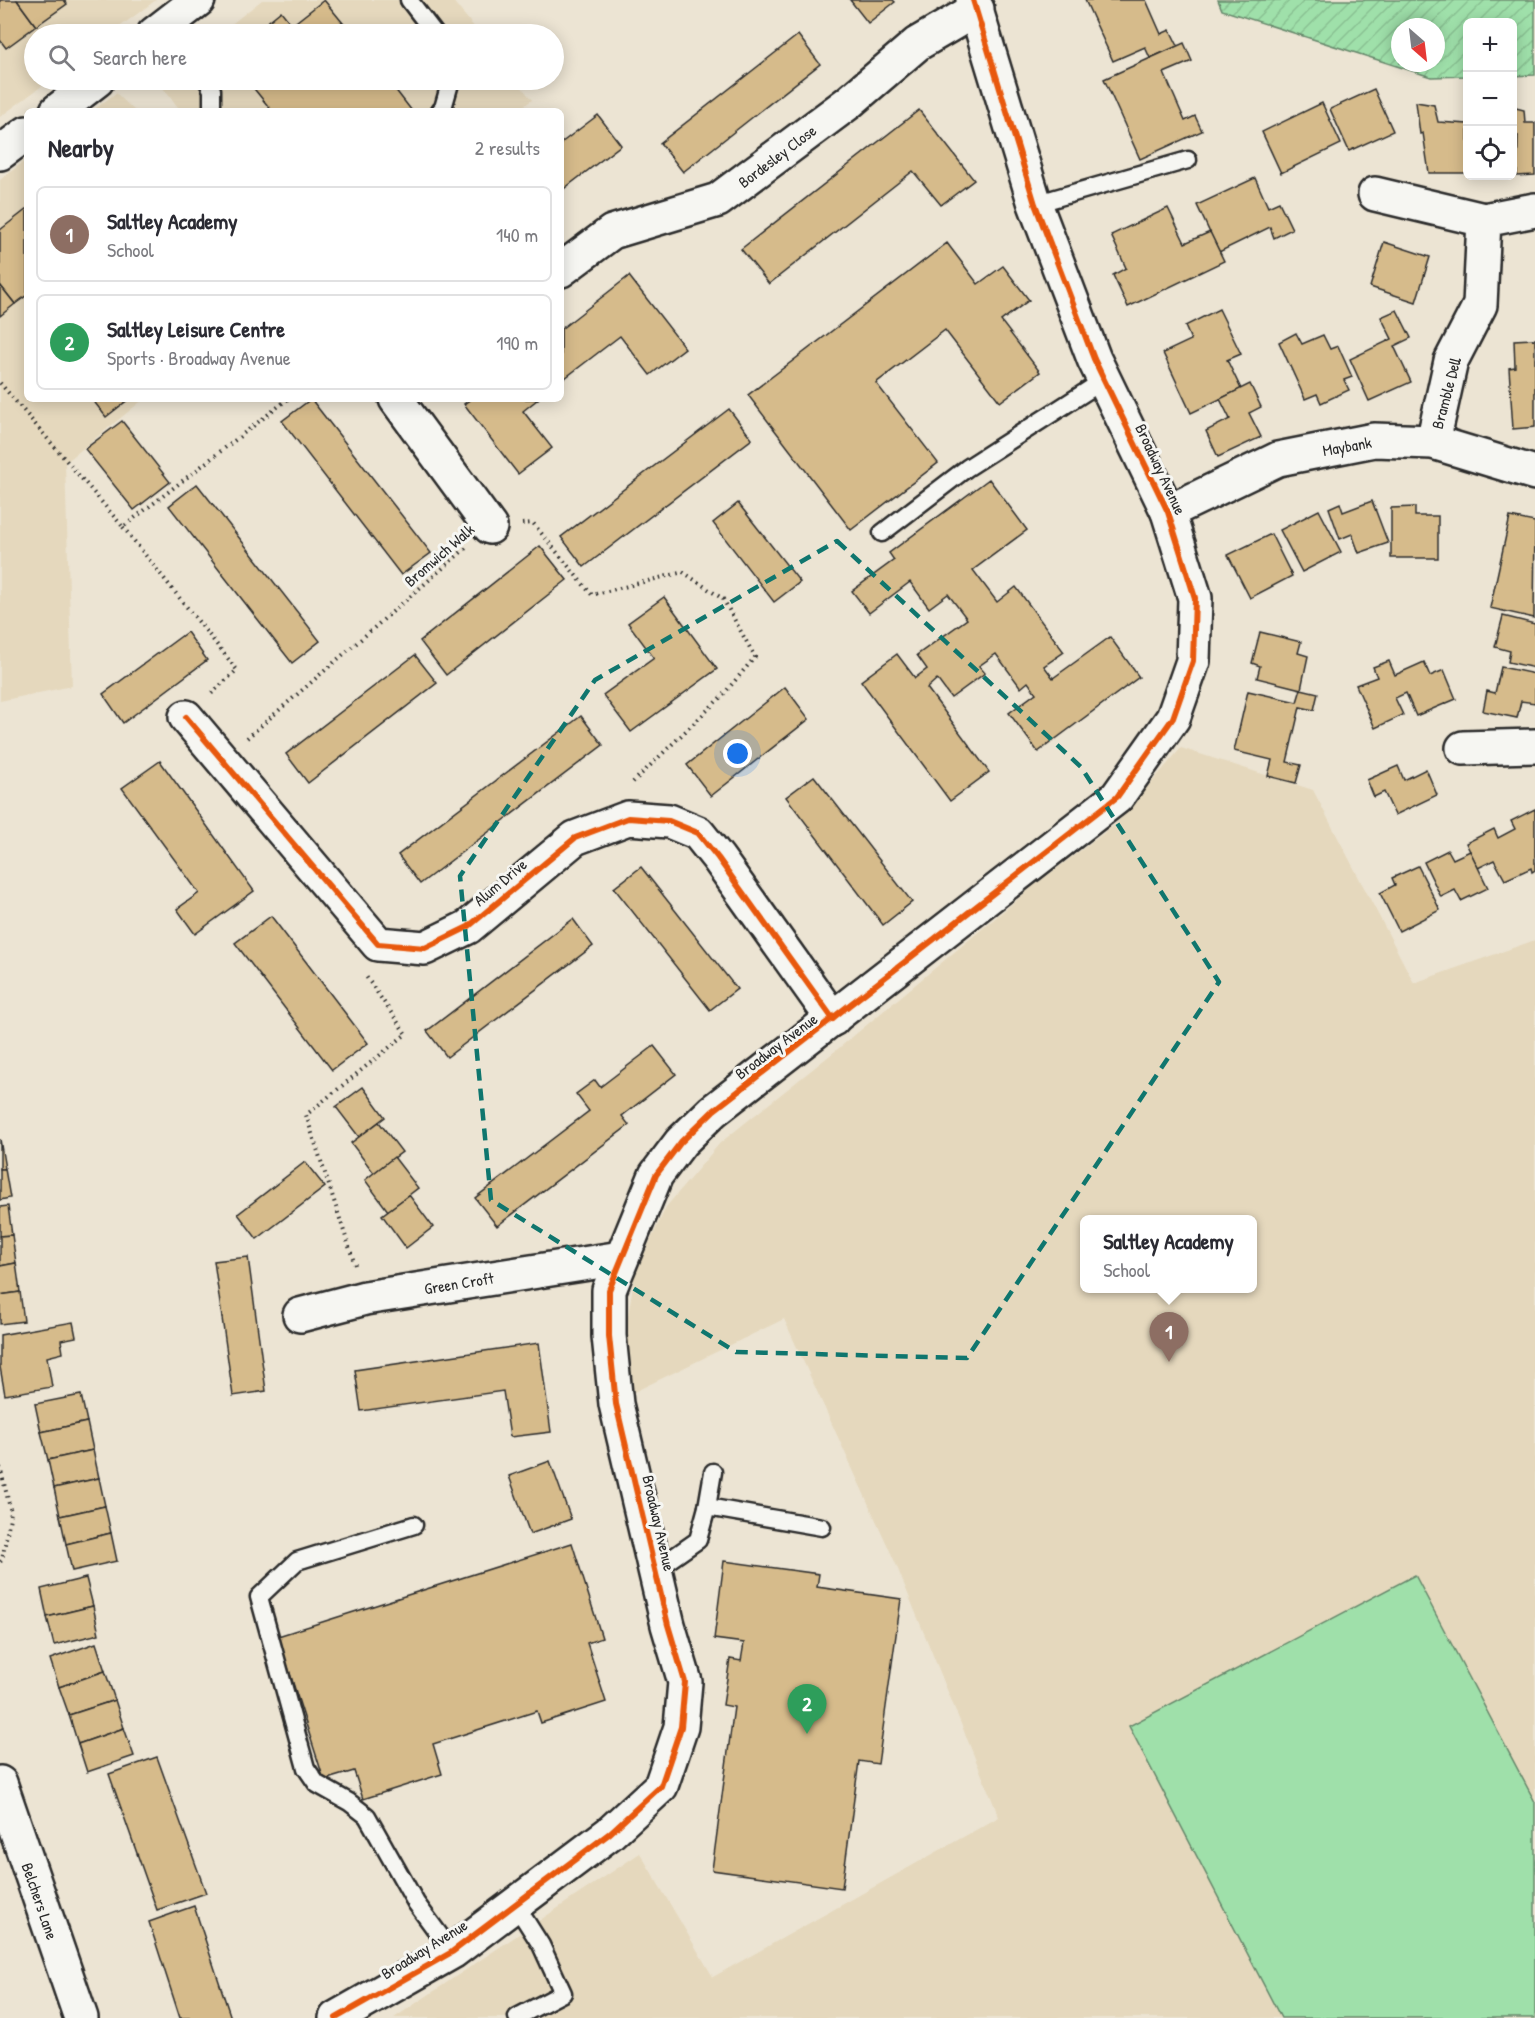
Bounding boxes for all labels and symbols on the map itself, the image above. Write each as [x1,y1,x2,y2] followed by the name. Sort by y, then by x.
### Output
[1391,18,1445,72] north arrow
[733,119,821,193] street label: Bordesley Close
[1426,355,1466,431] street label: Bramble Dell
[1130,420,1192,519] street label: Broadway Avenue
[1321,431,1374,461] street label: Maybank
[399,518,479,592] street label: Bromwich Walk
[723,739,752,768] your location
[469,853,532,911] street label: Alum Drive
[730,1007,822,1084] street label: Broadway Avenue
[423,1267,496,1299] street label: Green Croft
[1150,1312,1188,1362] pin: 1
[637,1473,681,1574] street label: Broadway Avenue
[788,1684,826,1734] pin: 2
[17,1860,64,1943] street label: Belchers Lane
[377,1913,472,1984] street label: Broadway Avenue

